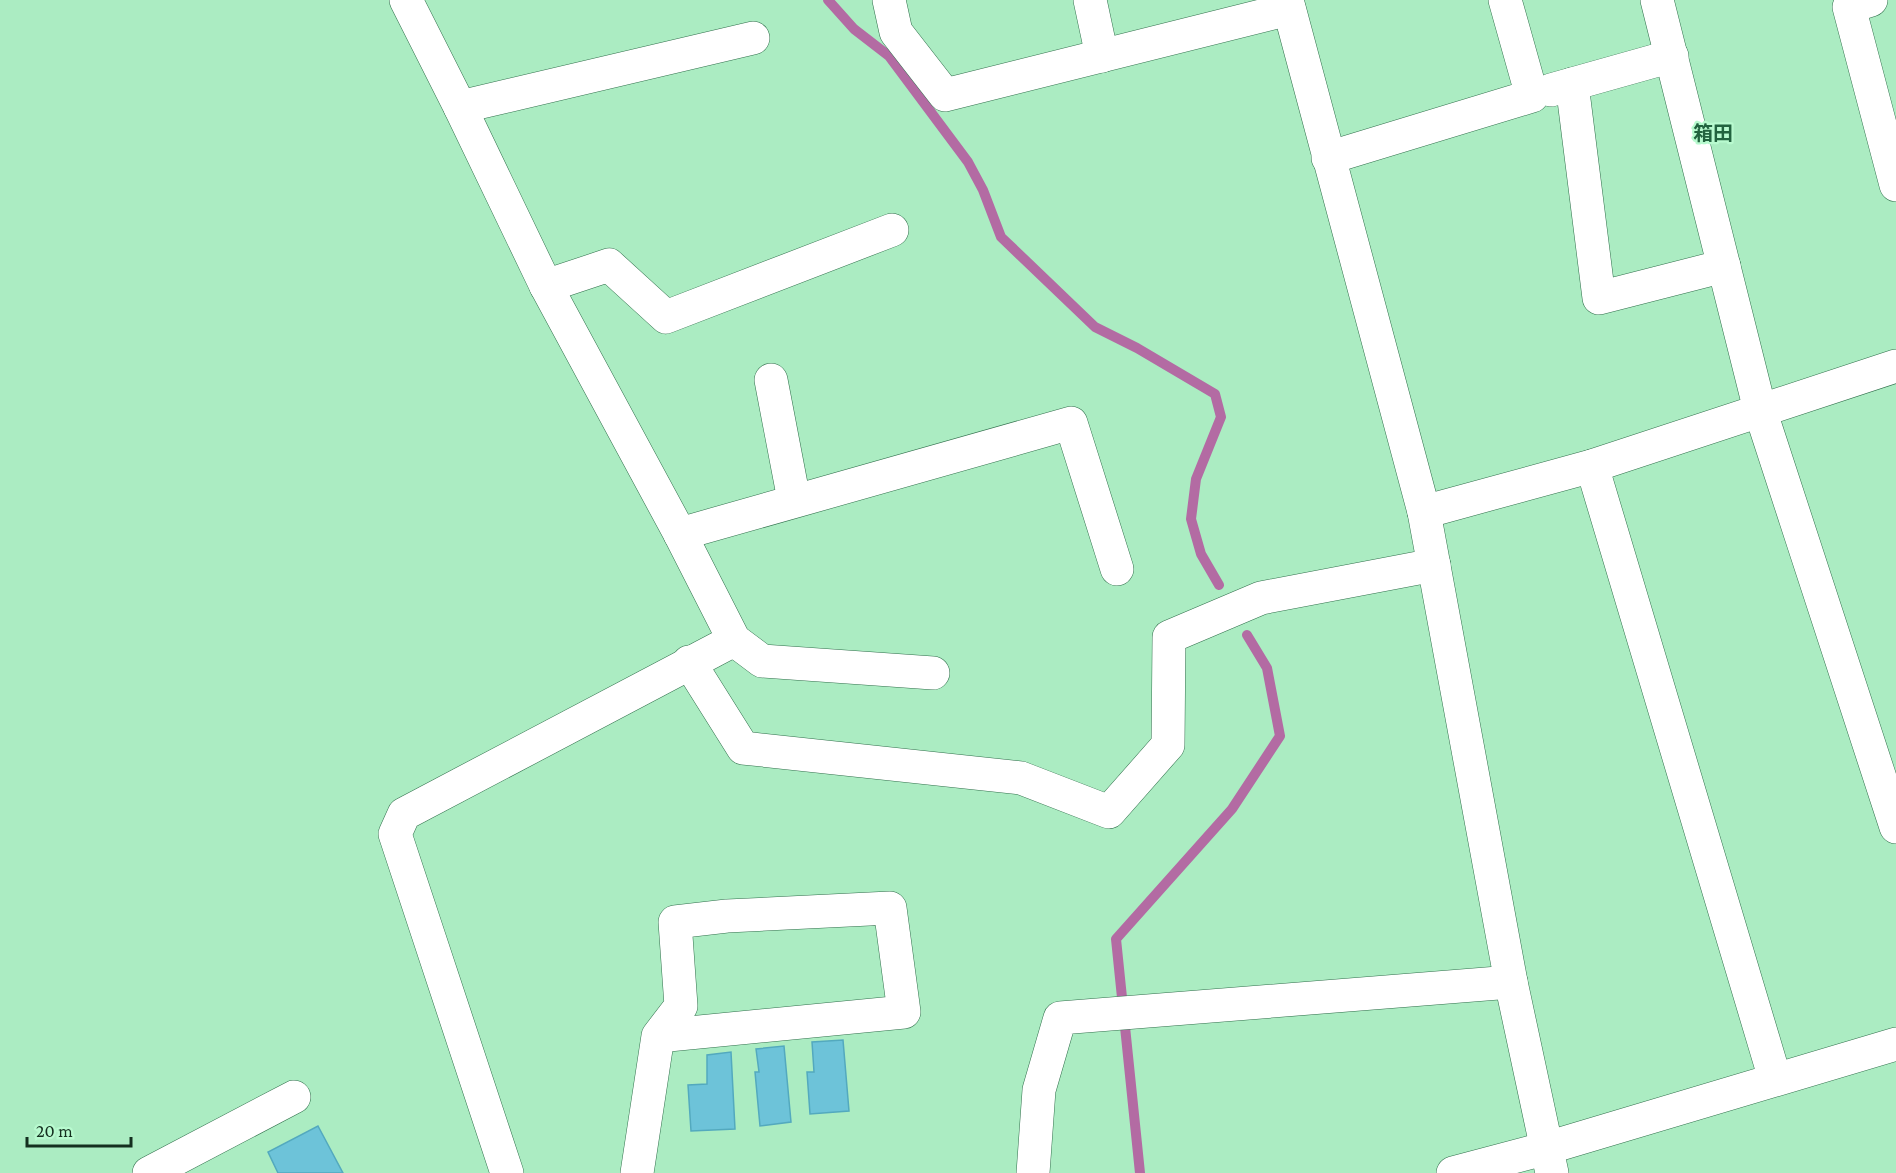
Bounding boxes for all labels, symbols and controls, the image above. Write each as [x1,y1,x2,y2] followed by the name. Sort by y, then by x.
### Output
[1693,122,1733,144] district label: 箱田
[27,1110,130,1148] scale bar
[36,1121,73,1141] text: 20 m

